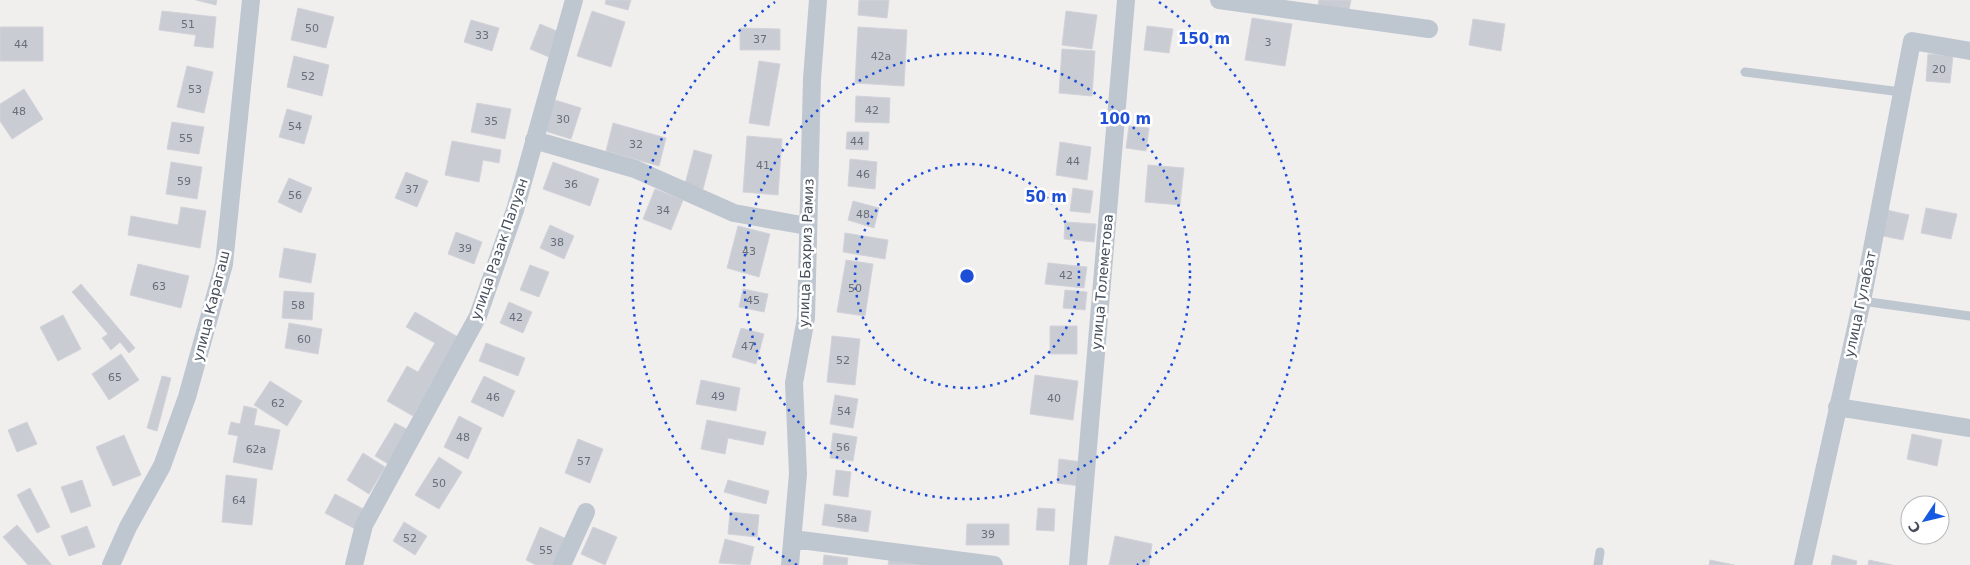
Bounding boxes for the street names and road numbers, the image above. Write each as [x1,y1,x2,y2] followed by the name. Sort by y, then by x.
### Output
[467,176,531,322] street label: улица Разак Палуан
[795,178,817,328] street label: улица Бахриз Рамиз
[1088,213,1116,351] street label: улица Толеметова
[189,249,233,363] street label: улица Карагаш
[1841,249,1879,359] street label: улица Гулабат

